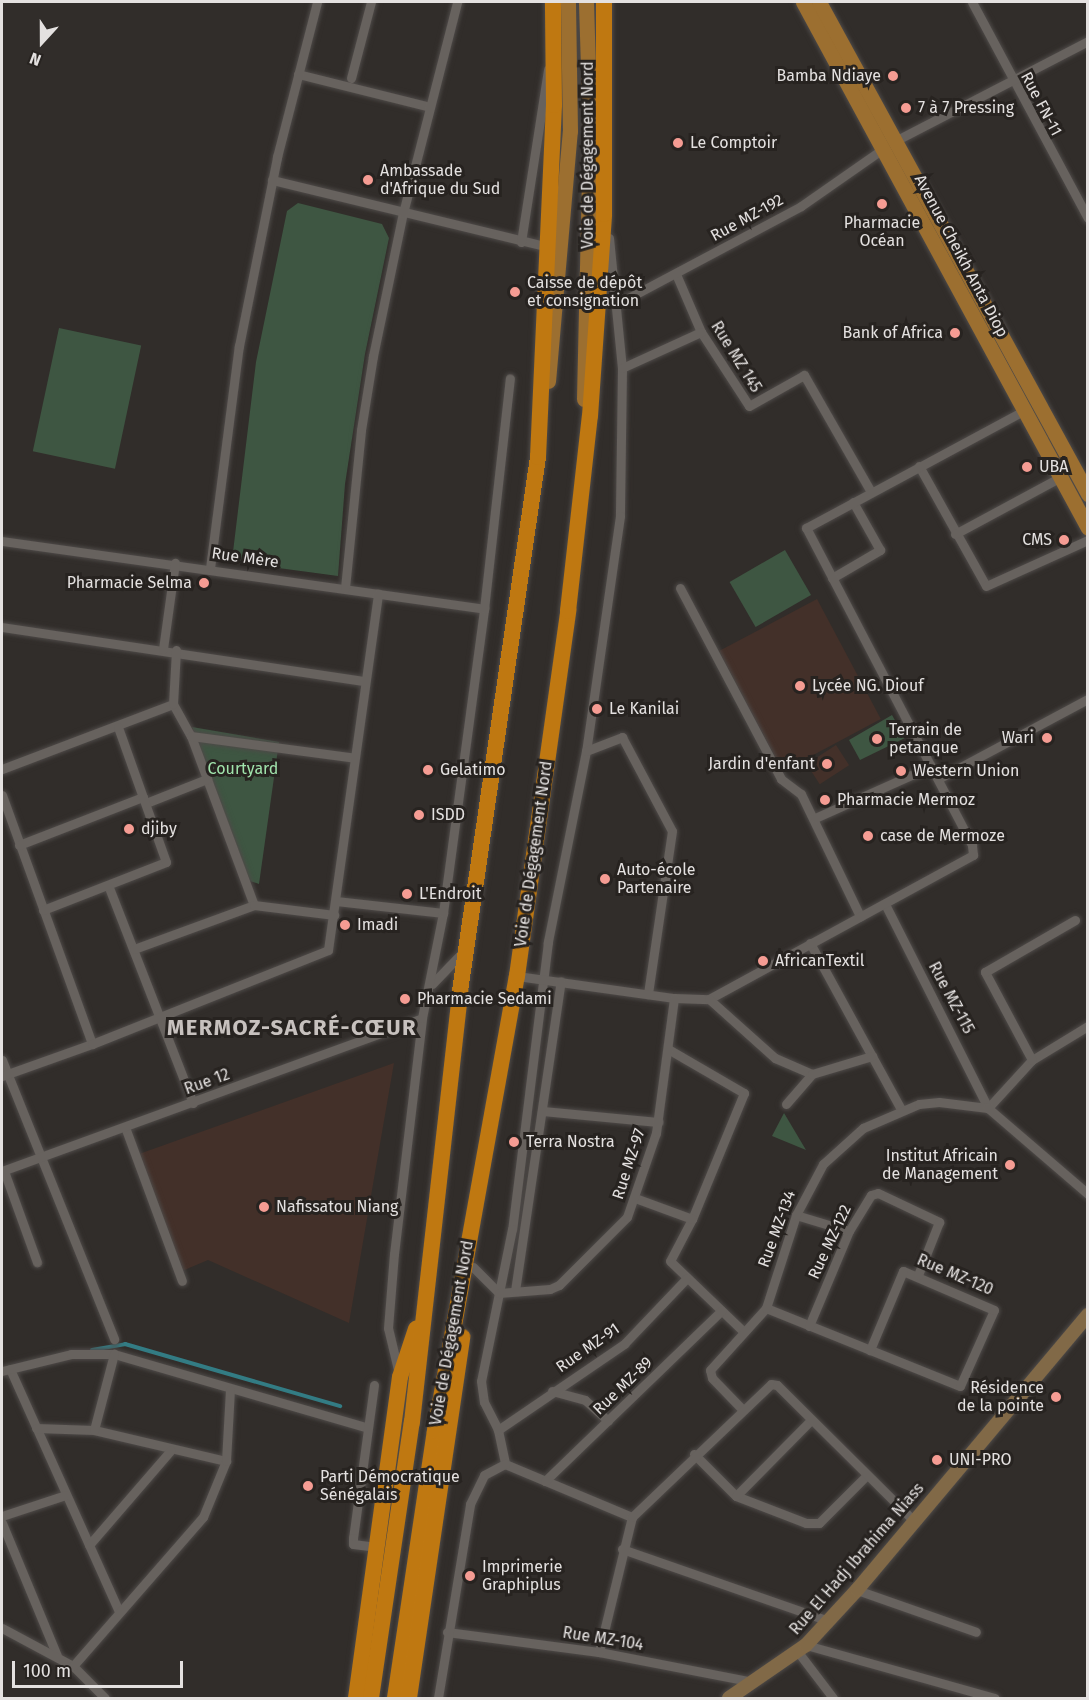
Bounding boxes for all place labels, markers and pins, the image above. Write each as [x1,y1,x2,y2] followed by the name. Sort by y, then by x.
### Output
[777,66,881,86] place label: Bamba Ndiaye
[886,69,900,83] marker: Bamba Ndiaye
[918,98,1014,118] place label: 7 à 7 Pressing
[899,101,913,115] marker: 7 à 7 Pressing
[690,133,777,153] place label: Le Comptoir
[671,136,685,150] marker: Le Comptoir
[380,161,500,199] place label: Ambassade d'Afrique du Sud
[361,173,375,187] marker: Ambassade d'Afrique du Sud
[875,197,889,211] marker: Pharmacie Océan
[844,213,920,251] place label: Pharmacie Océan
[527,273,642,311] place label: Caisse de dépôt et consignation
[508,285,522,299] marker: Caisse de dépôt et consignation
[842,323,943,343] place label: Bank of Africa
[948,326,962,340] marker: Bank of Africa
[1039,457,1068,477] place label: UBA
[1020,460,1034,474] marker: UBA
[1022,530,1052,550] place label: CMS
[1057,533,1071,547] marker: CMS
[67,573,192,593] place label: Pharmacie Selma
[197,576,211,590] marker: Pharmacie Selma
[812,676,924,696] place label: Lycée NG. Diouf
[793,679,807,693] marker: Lycée NG. Diouf
[609,699,679,719] place label: Le Kanilai
[590,702,604,716] marker: Le Kanilai
[889,720,962,758] place label: Terrain de petanque
[1002,728,1034,748] place label: Wari
[1038,729,1056,747] marker: Wari
[870,732,884,746] marker: Terrain de petanque
[708,754,815,774] place label: Jardin d'enfant
[820,757,834,771] marker: Jardin d'enfant
[440,760,505,780] place label: Gelatimo
[913,761,1019,781] place label: Western Union
[421,763,435,777] marker: Gelatimo
[894,764,908,778] marker: Western Union
[837,790,975,810] place label: Pharmacie Mermoz
[818,793,832,807] marker: Pharmacie Mermoz
[431,805,465,825] place label: ISDD
[412,808,426,822] marker: ISDD
[141,819,177,839] place label: djiby
[122,822,136,836] marker: djiby
[880,826,1005,846] place label: case de Mermoze
[861,829,875,843] marker: case de Mermoze
[617,860,696,898] place label: Auto-école Partenaire
[598,872,612,886] marker: Auto-école Partenaire
[419,884,482,904] place label: L'Endroit
[400,887,414,901] marker: L'Endroit
[357,915,398,935] place label: Imadi
[338,918,352,932] marker: Imadi
[775,951,864,971] place label: AfricanTextil
[756,954,770,968] marker: AfricanTextil
[417,989,552,1009] place label: Pharmacie Sedami
[398,992,412,1006] marker: Pharmacie Sedami
[526,1132,615,1152] place label: Terra Nostra
[507,1135,521,1149] marker: Terra Nostra
[882,1146,998,1184] place label: Institut Africain de Management
[1003,1158,1017,1172] marker: Institut Africain de Management
[276,1197,398,1217] place label: Nafissatou Niang
[257,1200,271,1214] marker: Nafissatou Niang
[957,1378,1044,1416] place label: Résidence de la pointe
[1049,1390,1063,1404] marker: Résidence de la pointe
[949,1450,1012,1470] place label: UNI-PRO
[930,1453,944,1467] marker: UNI-PRO
[320,1467,460,1505] place label: Parti Démocratique Sénégalais
[301,1479,315,1493] marker: Parti Démocratique Sénégalais
[482,1557,562,1595] place label: Imprimerie Graphiplus
[463,1569,477,1583] marker: Imprimerie Graphiplus

